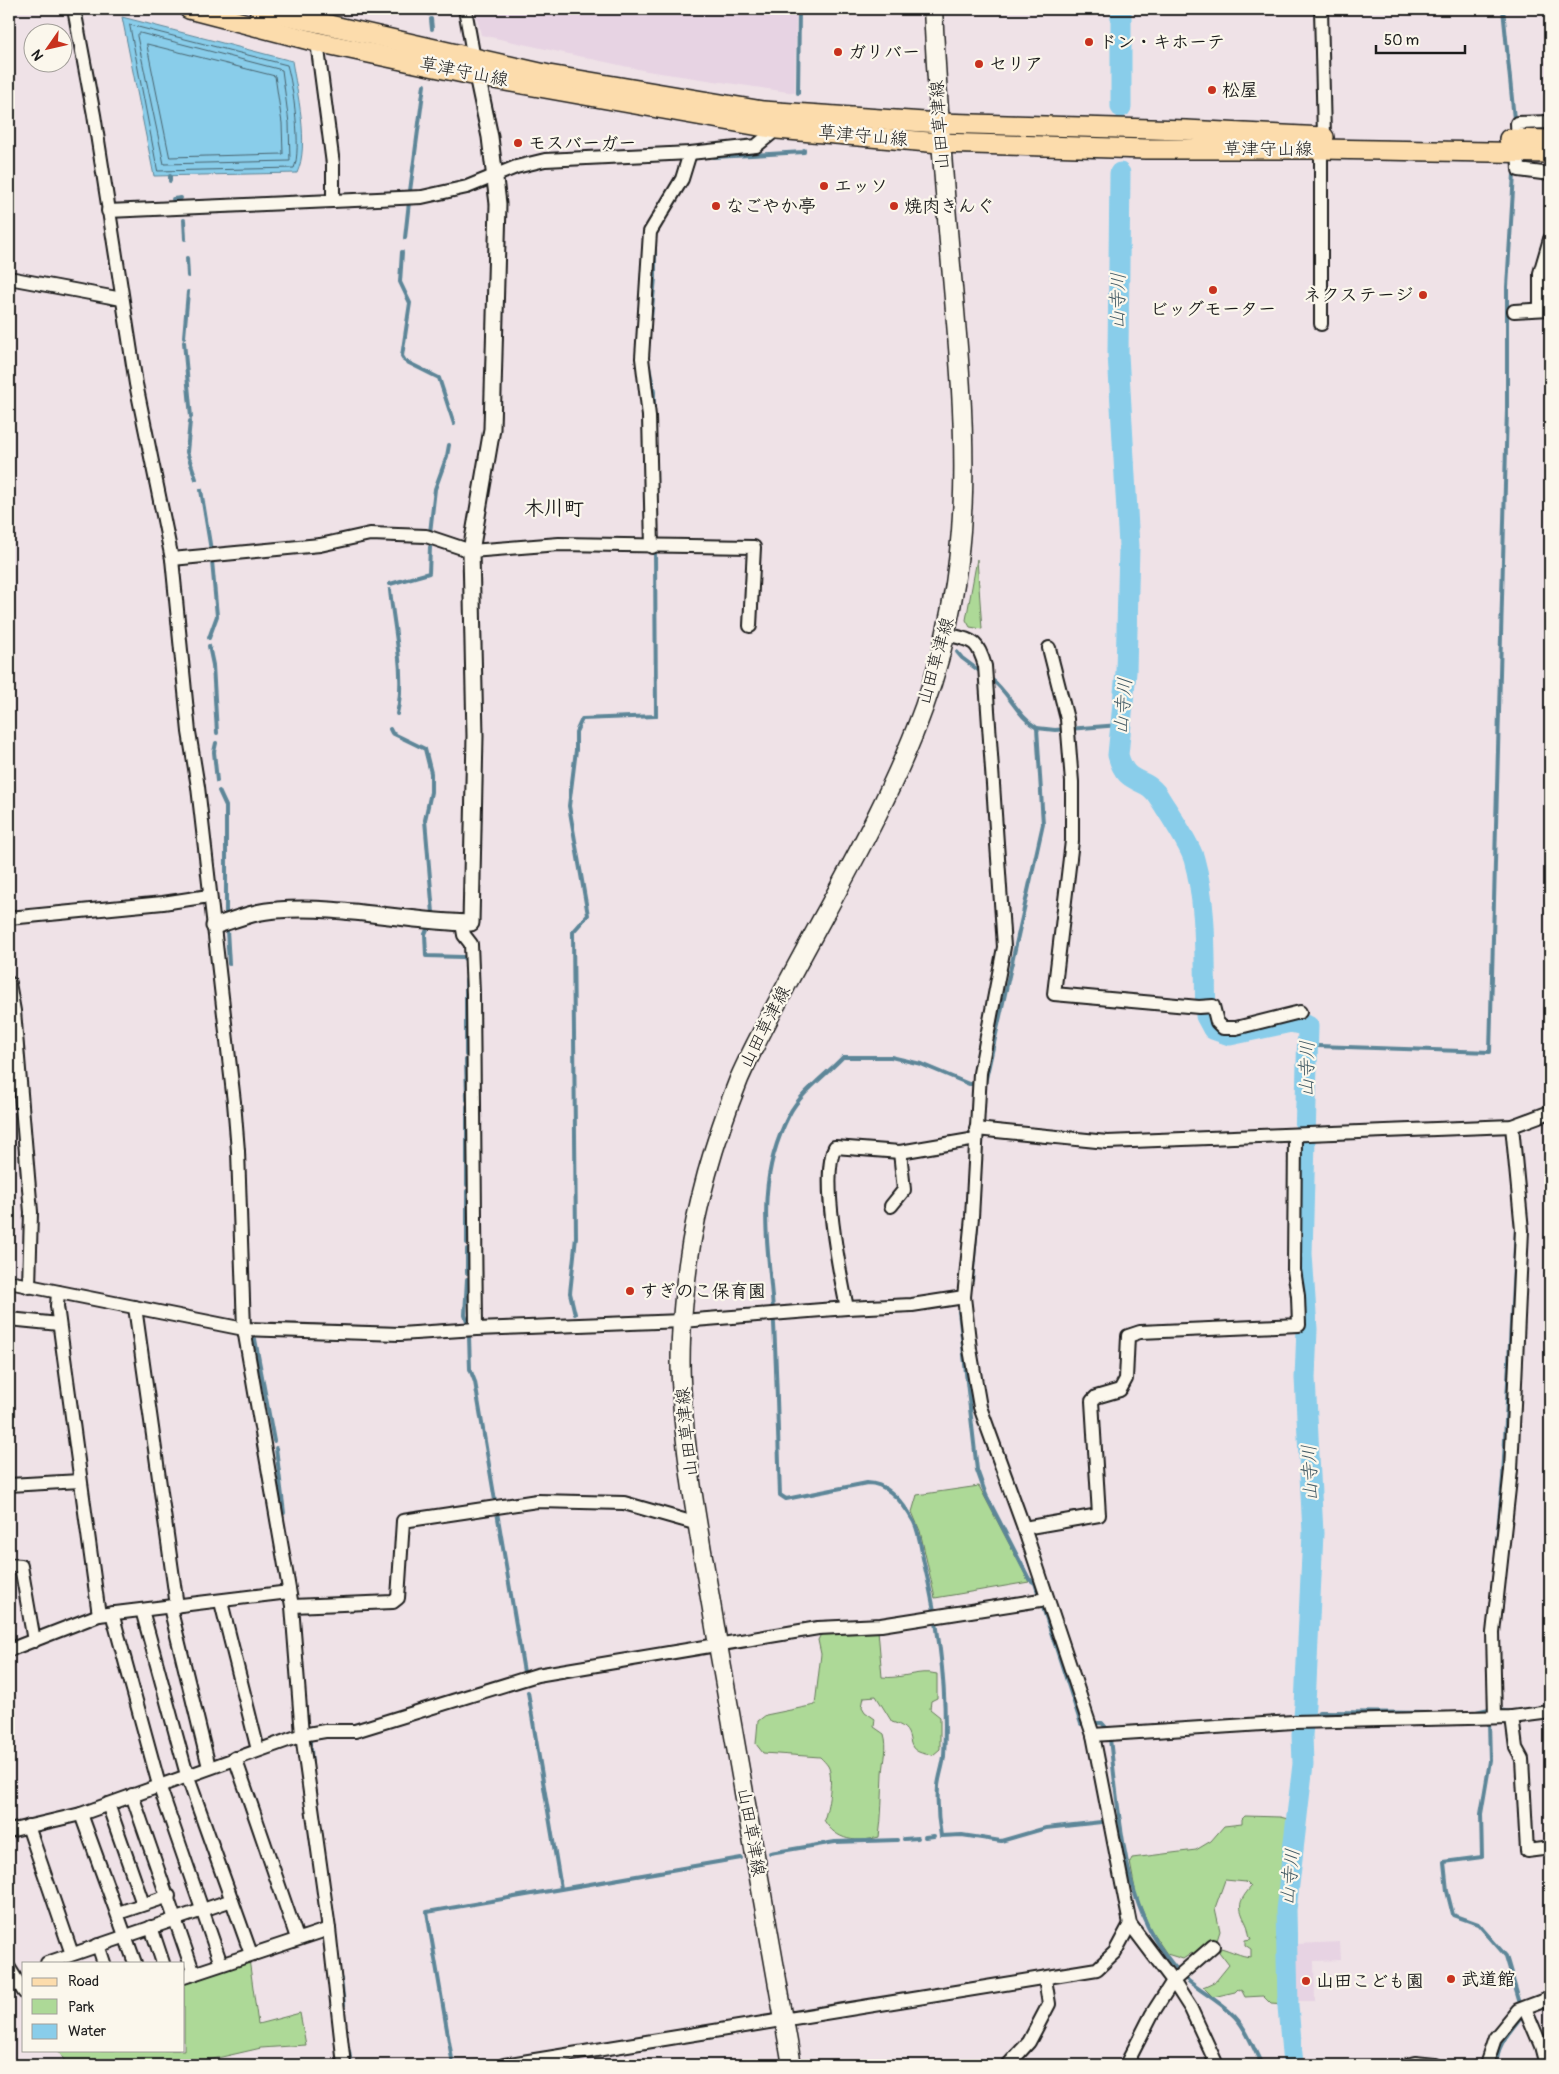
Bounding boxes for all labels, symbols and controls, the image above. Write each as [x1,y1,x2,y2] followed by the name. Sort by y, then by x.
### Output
[22,22,72,72] north arrow
[1376,22,1465,54] scale bar
[1099,31,1225,54] place label: ドン・キホーテ
[1384,31,1419,50] text: 50 m
[1083,36,1095,48] marker: ドン・キホーテ
[848,41,920,64] place label: ガリバー
[28,46,47,64] text: N
[832,46,844,58] marker: ガリバー
[418,52,510,92] street label: 草津守山線
[989,53,1043,76] place label: セリア
[973,58,985,70] marker: セリア
[925,79,955,171] street label: 山田草津線
[1222,79,1258,102] place label: 松屋
[1206,84,1218,96] marker: 松屋
[817,121,909,151] street label: 草津守山線
[528,132,636,155] place label: モスバーガー
[512,137,524,149] marker: モスバーガー
[1223,138,1313,161] street label: 草津守山線
[834,175,888,198] place label: エッソ
[818,180,830,192] marker: エッソ
[726,195,816,218] place label: なごやか亭
[904,195,994,218] place label: 焼肉きんぐ
[710,200,722,212] marker: なごやか亭
[888,200,900,212] marker: 焼肉きんぐ
[1106,272,1130,330] water label: 山寺川
[1207,284,1219,296] marker: ビッグモーター
[1304,284,1413,307] place label: ネクステージ
[1417,289,1429,301] marker: ネクステージ
[1150,298,1276,321] place label: ビッグモーター
[524,496,584,521] district label: 木川町
[913,615,959,707] street label: 山田草津線
[1109,677,1137,735] water label: 山寺川
[734,982,796,1072] street label: 山田草津線
[1295,1040,1319,1098] water label: 山寺川
[640,1280,766,1303] place label: すぎのこ保育園
[624,1285,636,1297] marker: すぎのこ保育園
[671,1386,703,1478] street label: 山田草津線
[1297,1444,1323,1502] water label: 山寺川
[732,1786,770,1878] street label: 山田草津線
[1275,1847,1305,1907] water label: 山寺川
[22,1962,185,2052] legend
[1461,1968,1515,1991] place label: 武道館
[1316,1970,1424,1993] place label: 山田こども園
[68,1972,99,1991] text: Road
[1445,1973,1457,1985] marker: 武道館
[1300,1975,1312,1987] marker: 山田こども園
[68,1998,95,2017] text: Park
[68,2022,107,2041] text: Water

